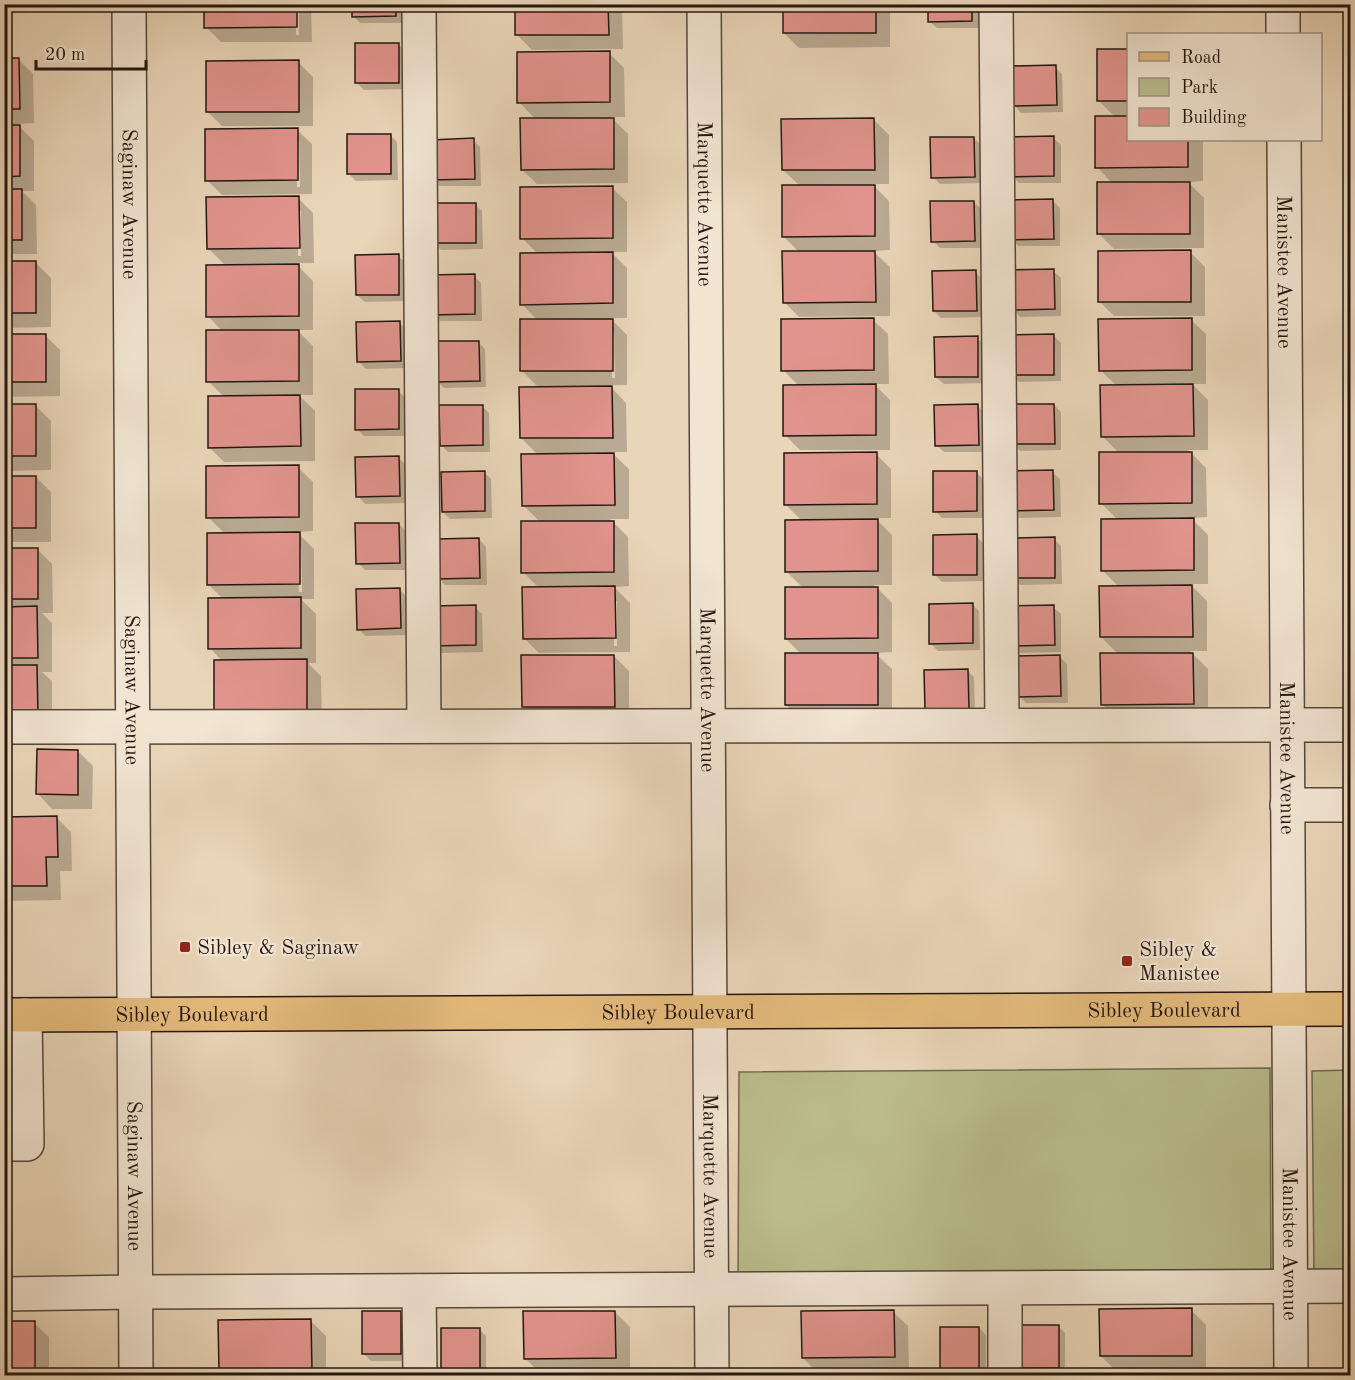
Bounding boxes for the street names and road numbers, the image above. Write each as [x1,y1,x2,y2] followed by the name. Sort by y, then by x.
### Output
[693,121,715,287] street label: Marquette Avenue
[118,129,139,279] street label: Saginaw Avenue
[1272,195,1294,349] street label: Manistee Avenue
[696,607,717,773] street label: Marquette Avenue
[120,615,142,765] street label: Saginaw Avenue
[1275,681,1297,835] street label: Manistee Avenue
[1087,1000,1241,1022] street label: Sibley Boulevard
[601,1003,755,1024] street label: Sibley Boulevard
[115,1005,269,1027] street label: Sibley Boulevard
[698,1093,720,1259] street label: Marquette Avenue
[123,1101,144,1251] street label: Saginaw Avenue
[1278,1167,1300,1321] street label: Manistee Avenue

